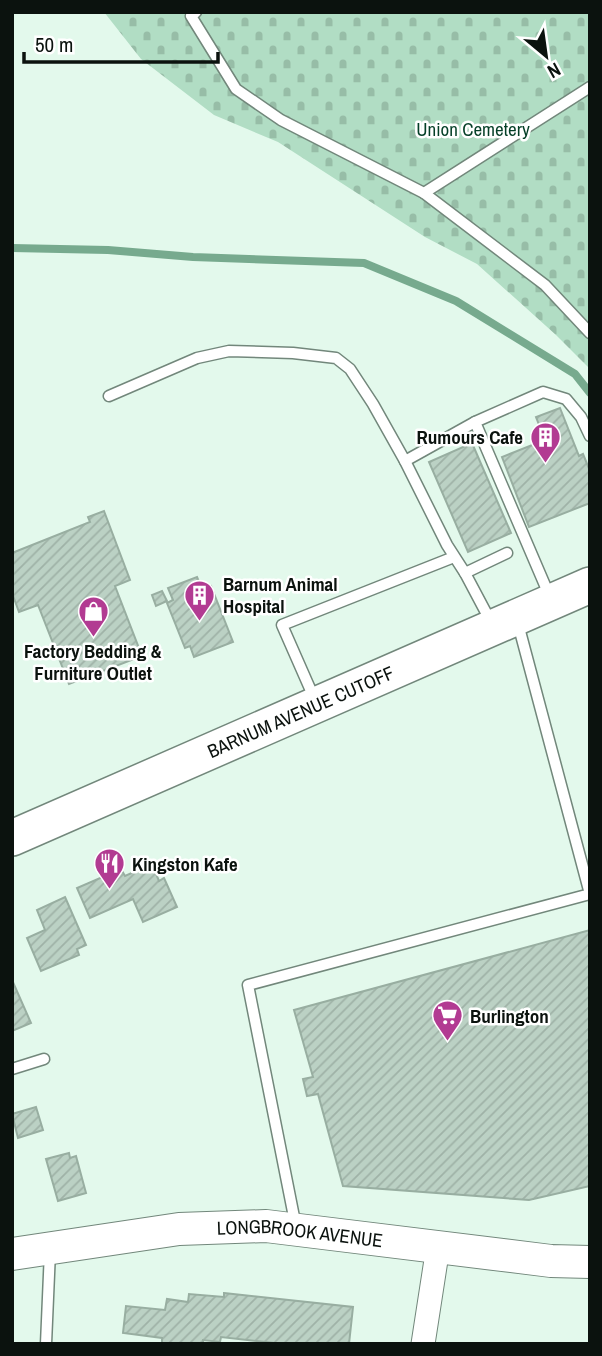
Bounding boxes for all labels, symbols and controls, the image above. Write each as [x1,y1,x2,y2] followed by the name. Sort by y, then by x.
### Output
[24,21,219,65] scale bar
[511,21,581,91] north arrow
[35,30,73,59] text: 50 m
[543,57,565,85] text: N
[416,116,530,142] park label: Union Cemetery
[529,420,563,464] building icon: Rumours Cafe
[417,424,523,450] place label: Rumours Cafe
[223,571,338,619] place label: Barnum Animal Hospital
[183,578,217,622] building icon: Barnum Animal Hospital
[76,595,110,639] shop icon: Factory Bedding & Furniture Outlet
[24,638,162,686] place label: Factory Bedding & Furniture Outlet
[203,659,398,764] street label: BARNUM AVENUE CUTOFF
[92,847,126,891] restaurant icon: Kingston Kafe
[132,851,238,877] place label: Kingston Kafe
[430,999,464,1043] supermarket icon: Burlington
[470,1003,549,1029] place label: Burlington
[216,1213,384,1253] street label: LONGBROOK AVENUE

